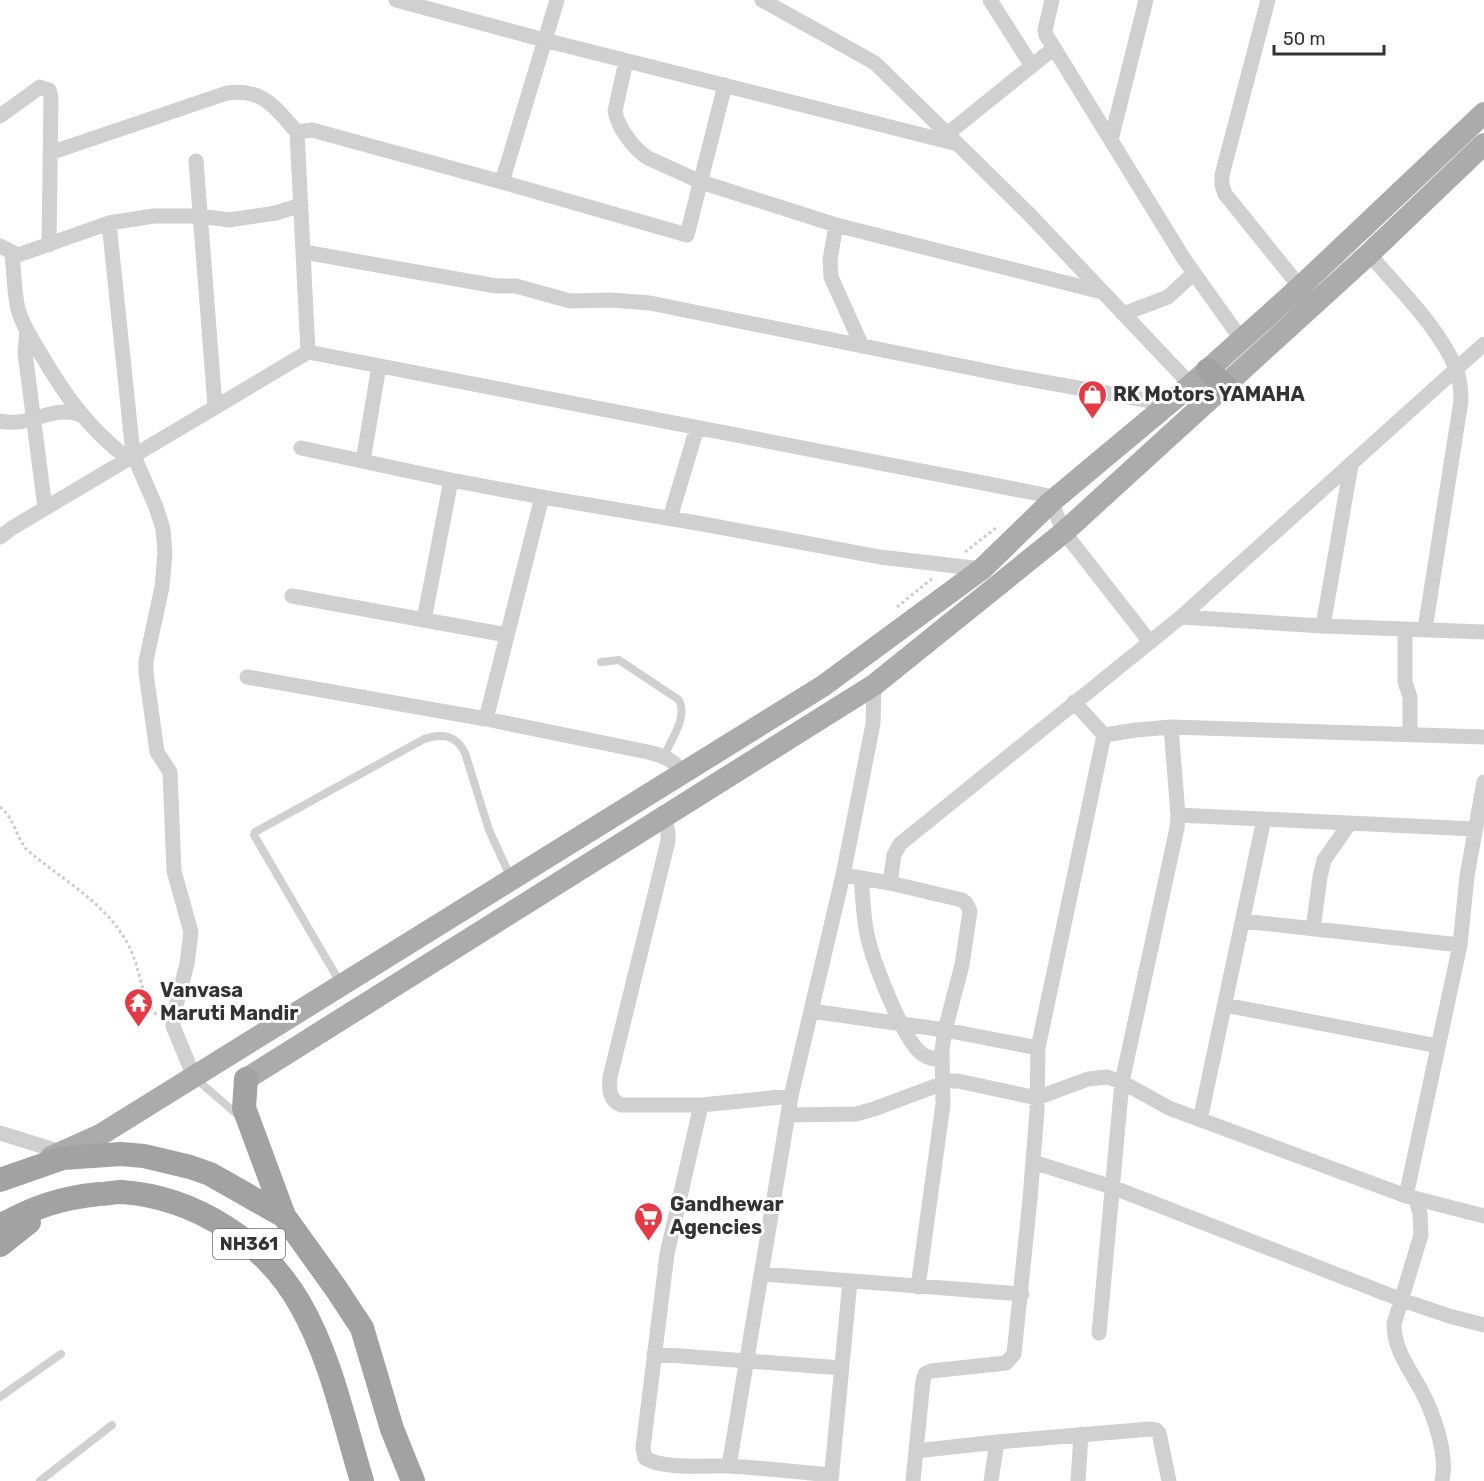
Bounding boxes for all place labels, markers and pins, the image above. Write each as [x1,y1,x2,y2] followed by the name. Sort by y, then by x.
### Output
[1076,378,1108,420] shop icon: RK Motors YAMAHA
[1113,382,1305,406] place label: RK Motors YAMAHA
[160,978,298,1025] place label: Vanvasa Maruti Mandir
[123,986,155,1028] temple icon: Vanvasa Maruti Mandir
[670,1192,784,1239] place label: Gandhewar Agencies
[633,1200,665,1242] supermarket icon: Gandhewar Agencies

